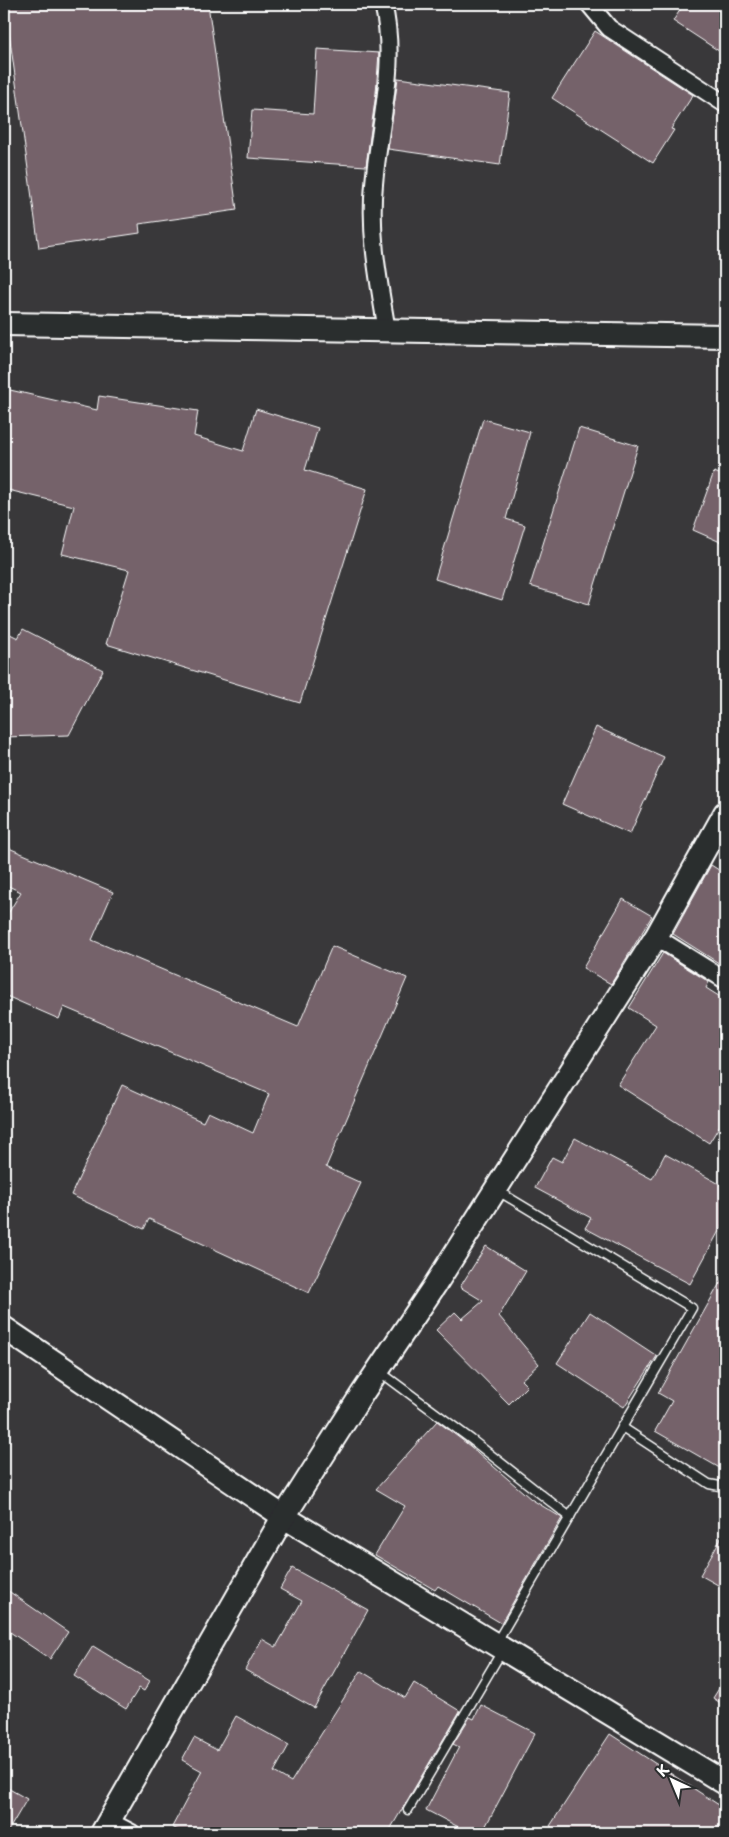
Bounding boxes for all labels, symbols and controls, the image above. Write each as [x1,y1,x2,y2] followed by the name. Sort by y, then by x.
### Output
[646,1754,696,1804] north arrow
[652,1759,674,1781] text: K

